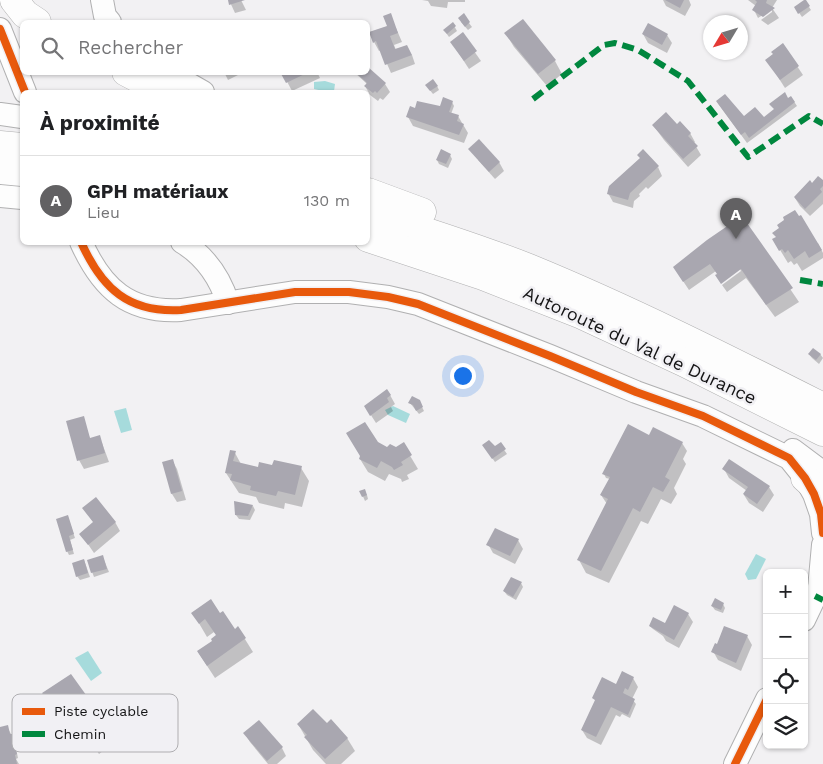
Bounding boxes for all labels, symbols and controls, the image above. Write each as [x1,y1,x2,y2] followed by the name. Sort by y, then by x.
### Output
[703,15,748,60] north arrow
[20,20,370,75] search box
[38,34,66,62] icon: search
[78,36,183,59] text: Rechercher
[40,110,160,135] text: À proximité
[87,180,228,203] text: GPH matériaux
[51,191,61,210] text: A
[304,191,350,210] text: 130 m
[720,198,752,239] pin: A
[87,203,120,222] text: Lieu
[520,282,760,408] street label: Autoroute du Val de Durance
[450,363,476,389] your location
[763,569,808,749] map controls
[763,569,808,614] button: +
[763,614,808,659] button: −
[763,659,808,704] button: locate
[12,694,178,752] legend
[54,703,148,719] text: Piste cyclable
[763,704,808,749] button: layers
[54,726,106,742] text: Chemin

